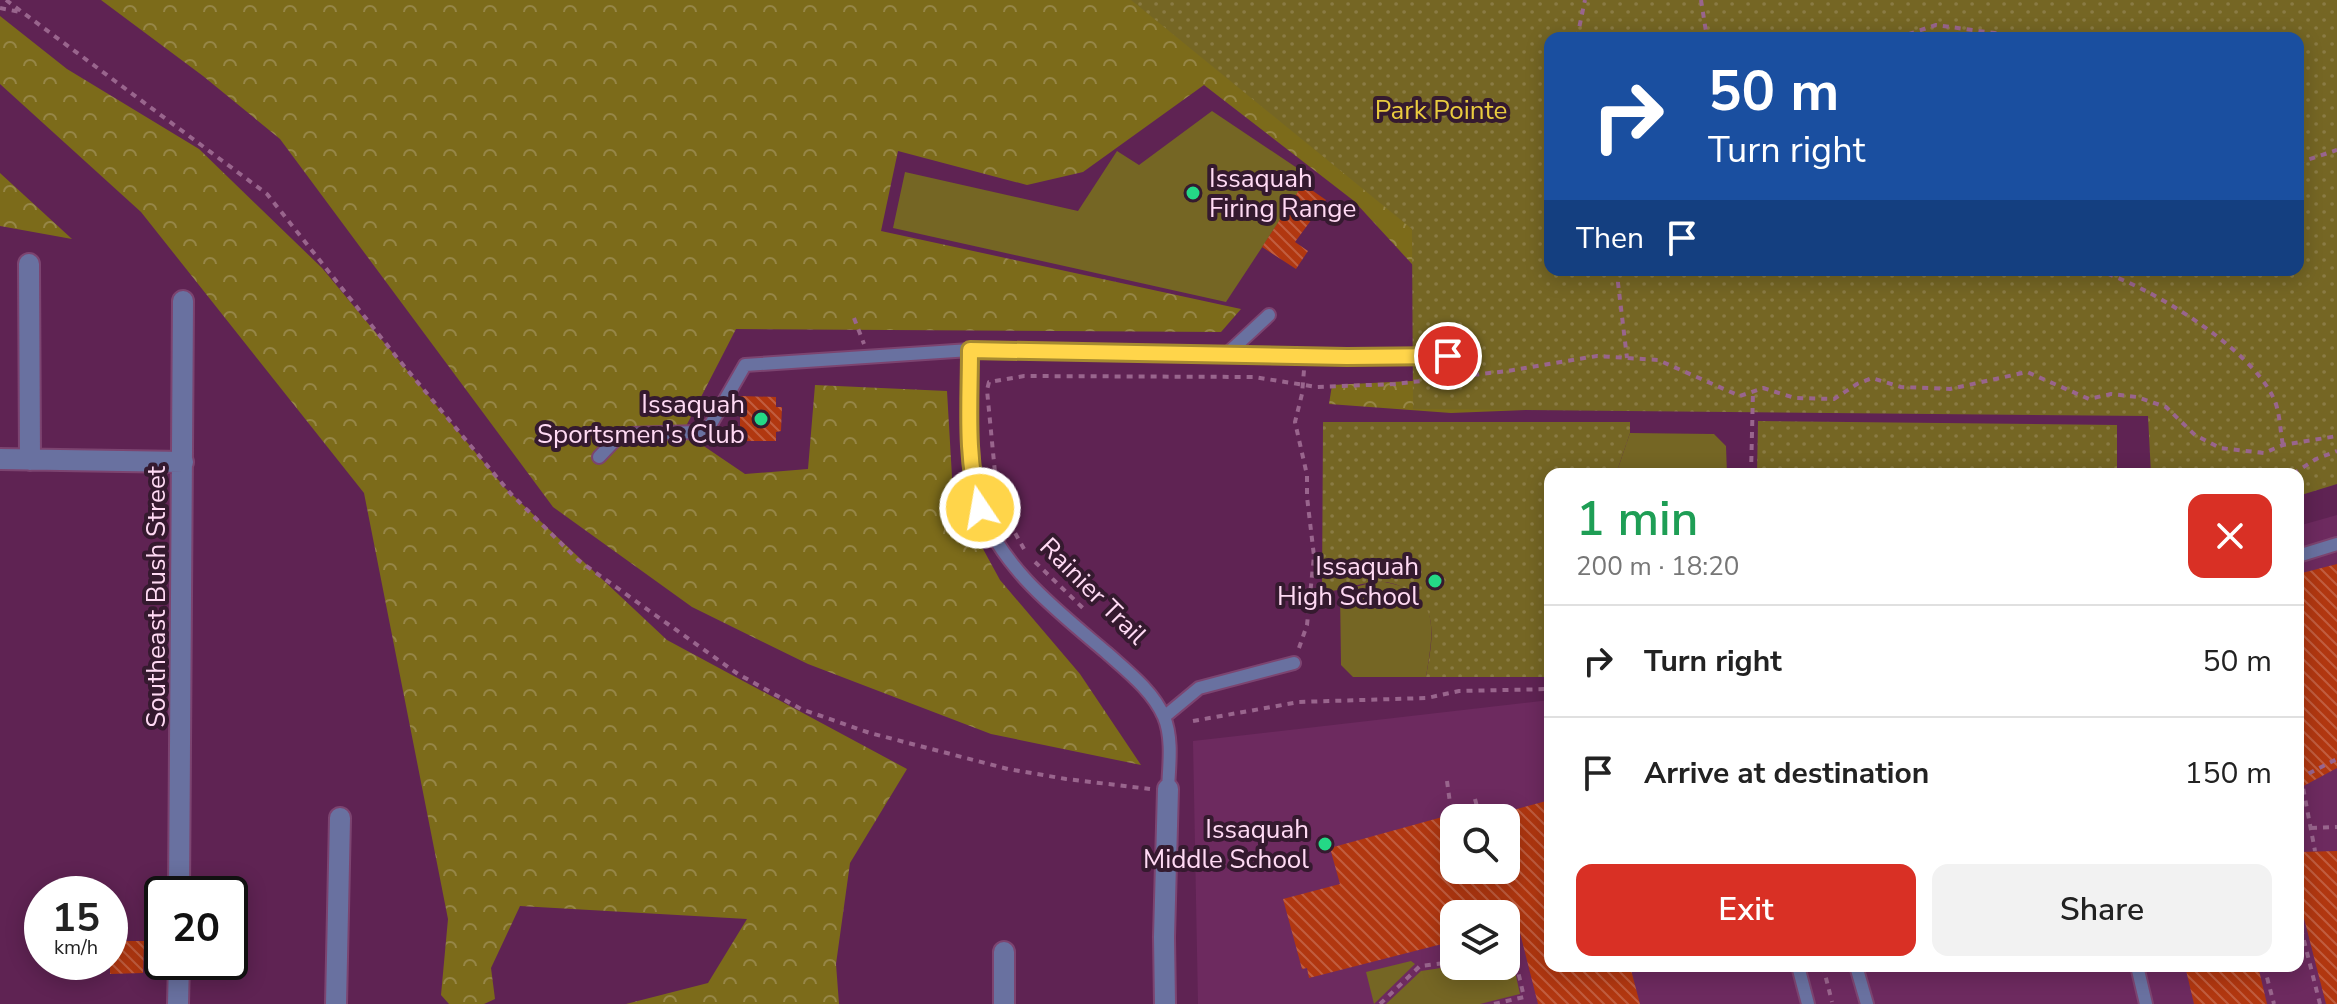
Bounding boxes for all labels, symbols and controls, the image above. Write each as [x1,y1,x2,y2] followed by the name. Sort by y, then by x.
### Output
[1708,53,1839,130] text: 50 m
[1576,64,1680,168] icon: right
[1375,93,1507,128] park label: Park Pointe
[1708,126,1865,175] text: Turn right
[1209,161,1356,226] place label: Issaquah Firing Range
[1184,184,1202,202] marker: Issaquah Firing Range
[1660,216,1704,260] icon: arrive
[1576,218,1644,259] text: Then
[1414,322,1482,390] pin
[1426,334,1470,378] icon: arrive
[537,387,745,452] place label: Issaquah Sportsmen's Club
[752,410,770,428] marker: Issaquah Sportsmen's Club
[139,465,174,728] street label: Southeast Bush Street
[938,466,1022,550] position arrow
[1576,486,1698,552] text: 1 min
[2188,494,2272,578] button: close
[1032,530,1154,652] street label: Rainier Trail
[1277,549,1419,614] place label: Issaquah High School
[1576,549,1739,584] text: 200 m · 18:20
[1426,572,1444,590] marker: Issaquah High School
[1576,639,1620,683] icon: right
[1644,641,1782,682] text: Turn right
[2203,641,2272,682] text: 50 m
[1576,751,1620,795] icon: arrive
[1644,753,1929,794] text: Arrive at destination
[2185,753,2272,794] text: 150 m
[1440,804,1520,980] map controls
[1440,804,1520,884] button: search
[1143,812,1309,877] place label: Issaquah Middle School
[1316,835,1334,853] marker: Issaquah Middle School
[1576,864,1916,956] button: Exit
[1932,864,2272,956] button: Share
[144,876,248,980] speed limit sign: 20
[52,891,100,945] text: 15
[1440,900,1520,980] button: layers
[54,934,98,961] text: km/h

